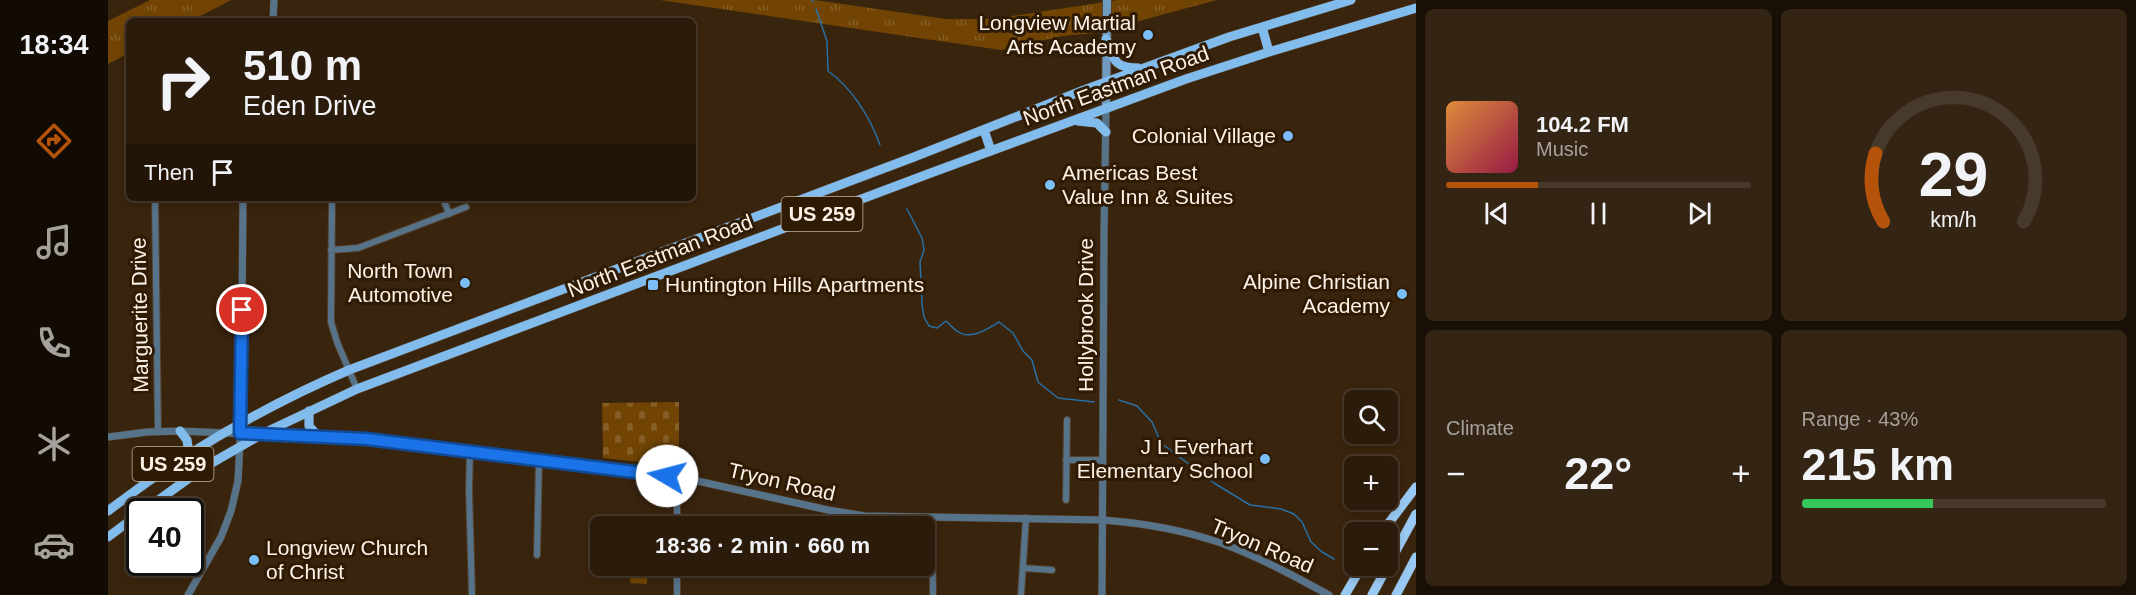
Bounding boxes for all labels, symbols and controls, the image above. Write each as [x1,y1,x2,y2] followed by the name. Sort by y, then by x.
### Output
[978,11,1136,58] place label: Longview Martial Arts Academy
[1141,28,1155,42] marker: Longview Martial Arts Academy
[19,30,89,60] text: 18:34
[1020,41,1212,130] street label: North Eastman Road
[144,42,222,120] icon: right
[243,42,362,89] text: 510 m
[243,91,377,121] text: Eden Drive
[1536,112,1629,137] text: 104.2 FM
[33,120,75,162] icon: directions
[1132,124,1276,147] place label: Colonial Village
[1281,129,1295,143] marker: Colonial Village
[1536,138,1588,160] text: Music
[1919,140,1988,209] text: 29
[206,156,239,189] icon: arrive
[144,160,194,185] text: Then
[1062,161,1233,208] place label: Americas Best Value Inn & Suites
[1043,178,1057,192] marker: Americas Best Value Inn & Suites
[782,197,862,231] road number: US 259
[1480,197,1513,230] icon: previous
[1582,197,1615,230] icon: pause
[1683,197,1716,230] icon: next
[1931,209,1977,233] text: km/h
[564,210,755,301] street label: North Eastman Road
[33,221,75,263] icon: music
[127,237,152,393] street label: Marguerite Drive
[1074,238,1097,392] street label: Hollybrook Drive
[347,259,453,306] place label: North Town Automotive
[1243,270,1390,317] place label: Alpine Christian Academy
[665,273,924,296] place label: Huntington Hills Apartments
[458,276,472,290] marker: North Town Automotive
[646,278,660,292] marker: Huntington Hills Apartments
[216,284,267,335] pin
[1395,287,1409,301] marker: Alpine Christian Academy
[225,293,258,326] icon: arrive
[33,322,75,364] icon: phone
[1344,390,1398,576] map controls
[1344,390,1398,444] button: search
[1802,408,1918,430] text: Range · 43%
[1446,417,1514,439] text: Climate
[33,423,75,465] icon: climate
[1077,435,1253,482] place label: J L Everhart Elementary School
[1802,439,1954,490] text: 215 km
[635,444,699,508] position arrow
[133,447,214,481] road number: US 259
[1564,448,1632,499] text: 22°
[1258,452,1272,466] marker: J L Everhart Elementary School
[1446,455,1465,492] text: −
[1731,455,1751,492] text: +
[1344,456,1398,510] button: +
[726,458,838,505] street label: Tryon Road
[126,498,204,576] speed limit sign: 40
[1208,514,1317,577] street label: Tryon Road
[1344,522,1398,576] button: −
[33,524,75,566] icon: car
[655,533,870,558] text: 18:36 · 2 min · 660 m
[266,536,428,583] place label: Longview Church of Christ
[247,553,261,567] marker: Longview Church of Christ

